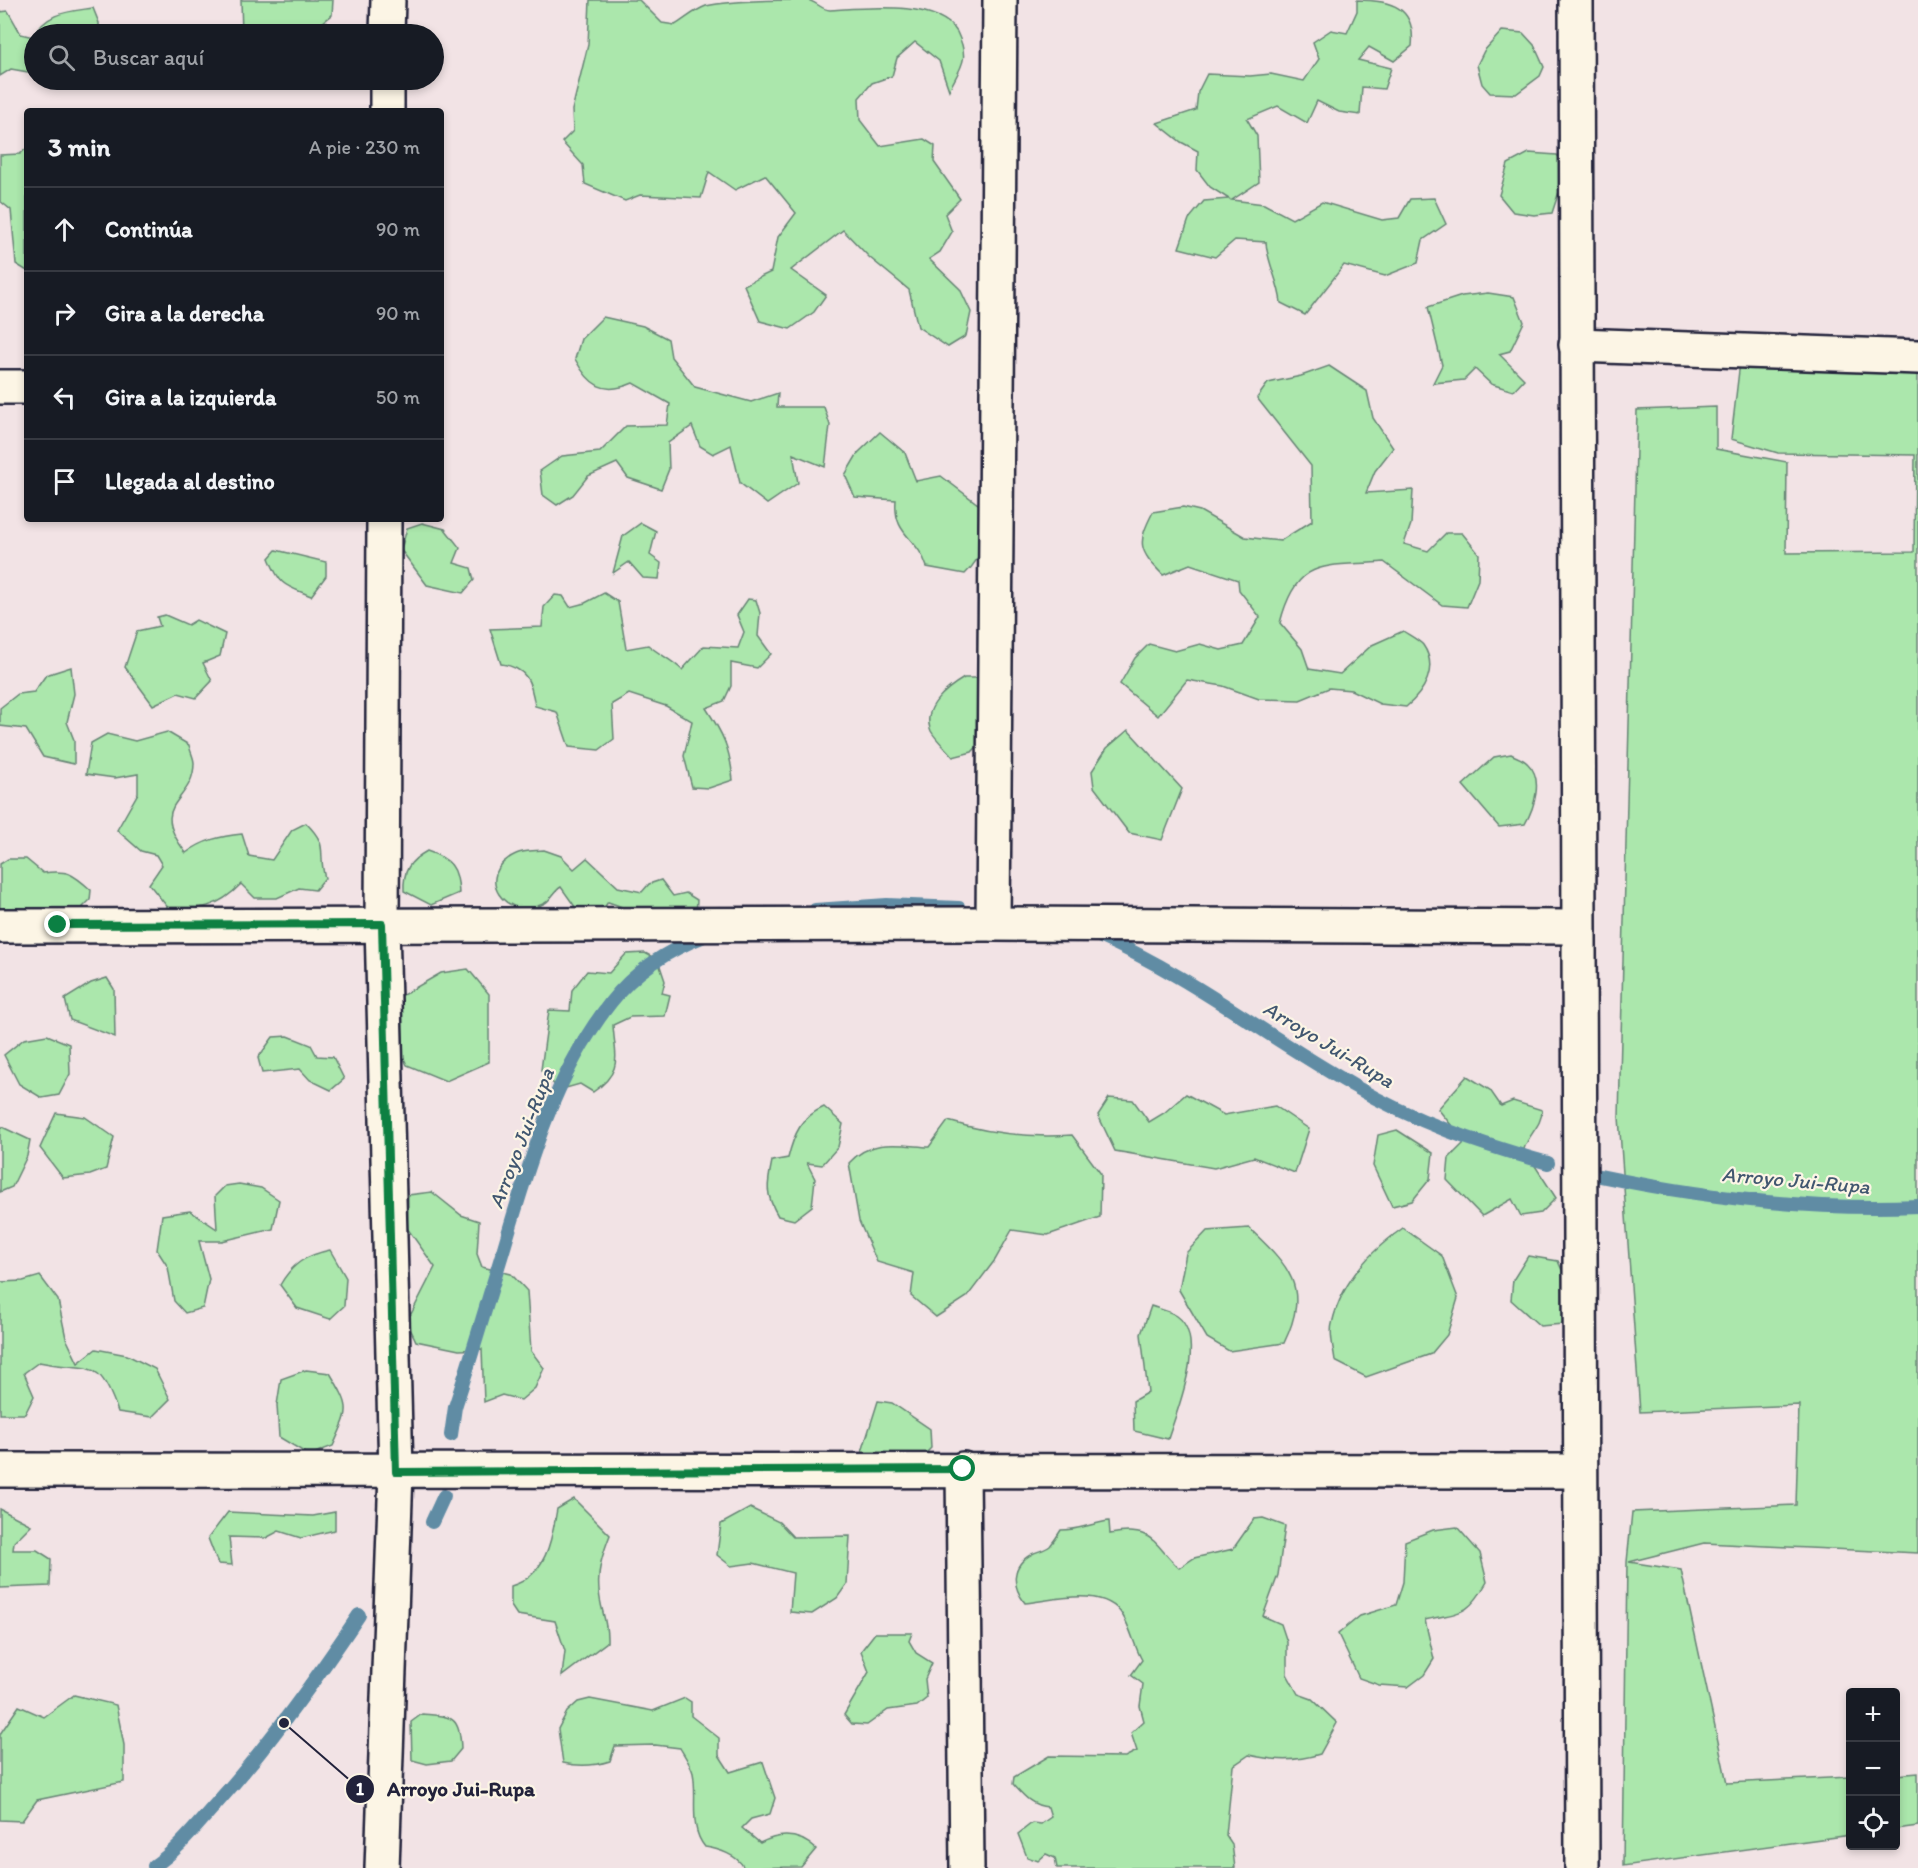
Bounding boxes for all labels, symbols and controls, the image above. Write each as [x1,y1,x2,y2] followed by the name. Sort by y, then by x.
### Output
[24,24,444,90] search box
[45,41,78,74] icon: search
[93,44,204,71] text: Buscar aquí
[48,131,110,163] text: 3 min
[309,135,420,159] text: A pie · 230 m
[48,213,81,246] icon: ahead
[105,216,193,243] text: Continúa
[376,217,420,241] text: 90 m
[48,297,81,330] icon: right
[105,300,264,327] text: Gira a la derecha
[376,301,420,325] text: 90 m
[48,381,81,414] icon: left
[105,384,276,411] text: Gira a la izquierda
[376,385,420,409] text: 50 m
[48,465,81,498] icon: arrive
[105,468,275,495] text: Llegada al destino
[44,911,70,937] route end
[1259,995,1399,1093] water label: Arroyo Jui-Rupa
[483,1064,559,1212] water label: Arroyo Jui-Rupa
[1721,1161,1871,1199] water label: Arroyo Jui-Rupa
[949,1455,975,1481] route start
[1846,1688,1900,1850] map controls
[1846,1688,1900,1742] button: +
[1846,1742,1900,1796] button: −
[345,1769,547,1808] callout: Arroyo Jui-Rupa
[386,1776,536,1802] text: Arroyo Jui-Rupa
[356,1778,365,1800] text: 1
[1846,1796,1900,1850] button: locate

